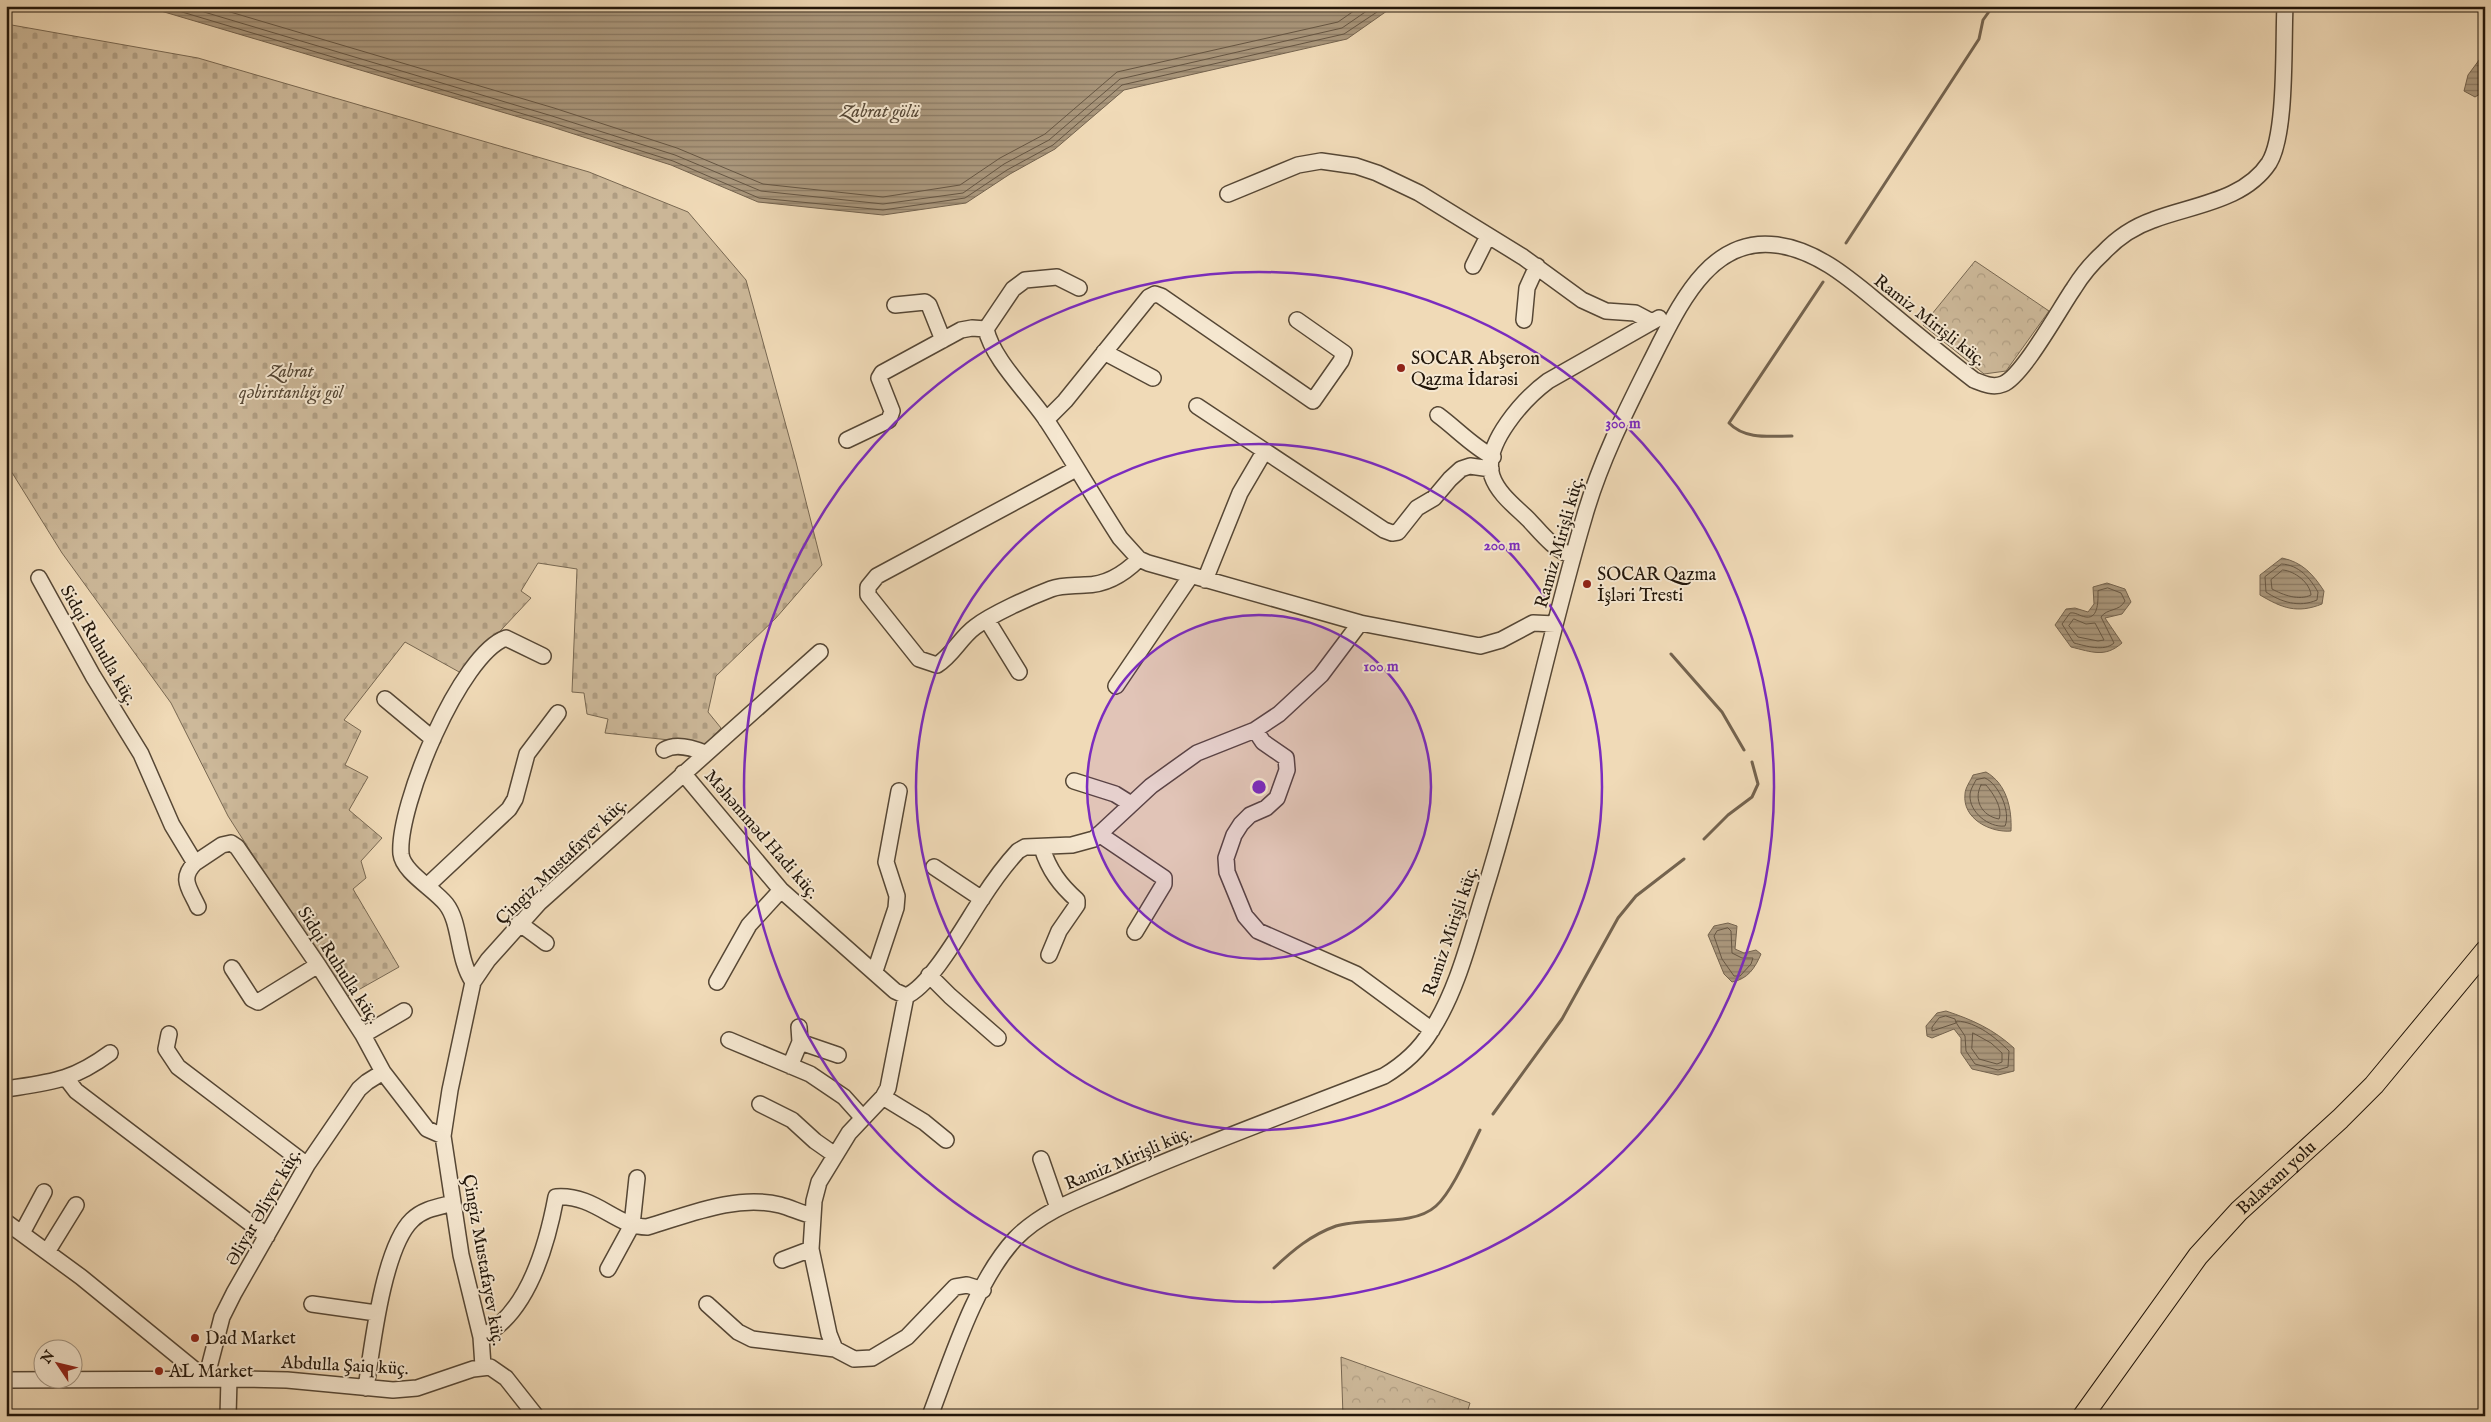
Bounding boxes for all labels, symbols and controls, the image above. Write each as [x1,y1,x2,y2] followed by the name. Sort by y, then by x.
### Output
[839,100,920,124] water label: Zabrat gölü
[1868,270,1990,372] street label: Ramiz Mirişli küç.
[1411,348,1540,392] place label: SOCAR Abşeron Qazma İdarəsi
[238,361,345,405] park label: Zabrat qəbirstanlığı göl
[1395,362,1407,374] marker: SOCAR Abşeron Qazma İdarəsi
[1605,414,1641,433] text: 300 m
[1531,474,1590,611] street label: Ramiz Mirişli küç.
[1484,536,1521,555] text: 200 m
[1597,564,1716,608] place label: SOCAR Qazma İşləri Tresti
[1581,578,1593,590] marker: SOCAR Qazma İşləri Tresti
[54,581,141,710] street label: Sidqi Ruhulla küç.
[1363,657,1399,676] text: 100 m
[698,766,823,904] street label: Məhəmməd Hadi küç.
[1250,778,1268,796] centre of rings
[492,793,633,931] street label: Çingiz Mustafayev küç.
[1418,863,1484,1000] street label: Ramiz Mirişli küç.
[291,903,384,1029] street label: Sidqi Ruhulla küç.
[1061,1122,1196,1197] street label: Ramiz Mirişli küç.
[2232,1136,2322,1220] street label: Balaxanı yolu
[221,1145,307,1271] street label: Əliyar Əliyev küç.
[456,1173,509,1348] street label: Çingiz Mustafayev küç.
[205,1328,296,1351] place label: Dad Market
[189,1332,201,1344] marker: Dad Market
[32,1340,82,1390] north arrow
[37,1347,59,1368] text: N
[280,1352,409,1381] street label: Abdulla Şaiq küç.
[168,1361,253,1384] place label: AL Market
[153,1365,165,1377] marker: AL Market

